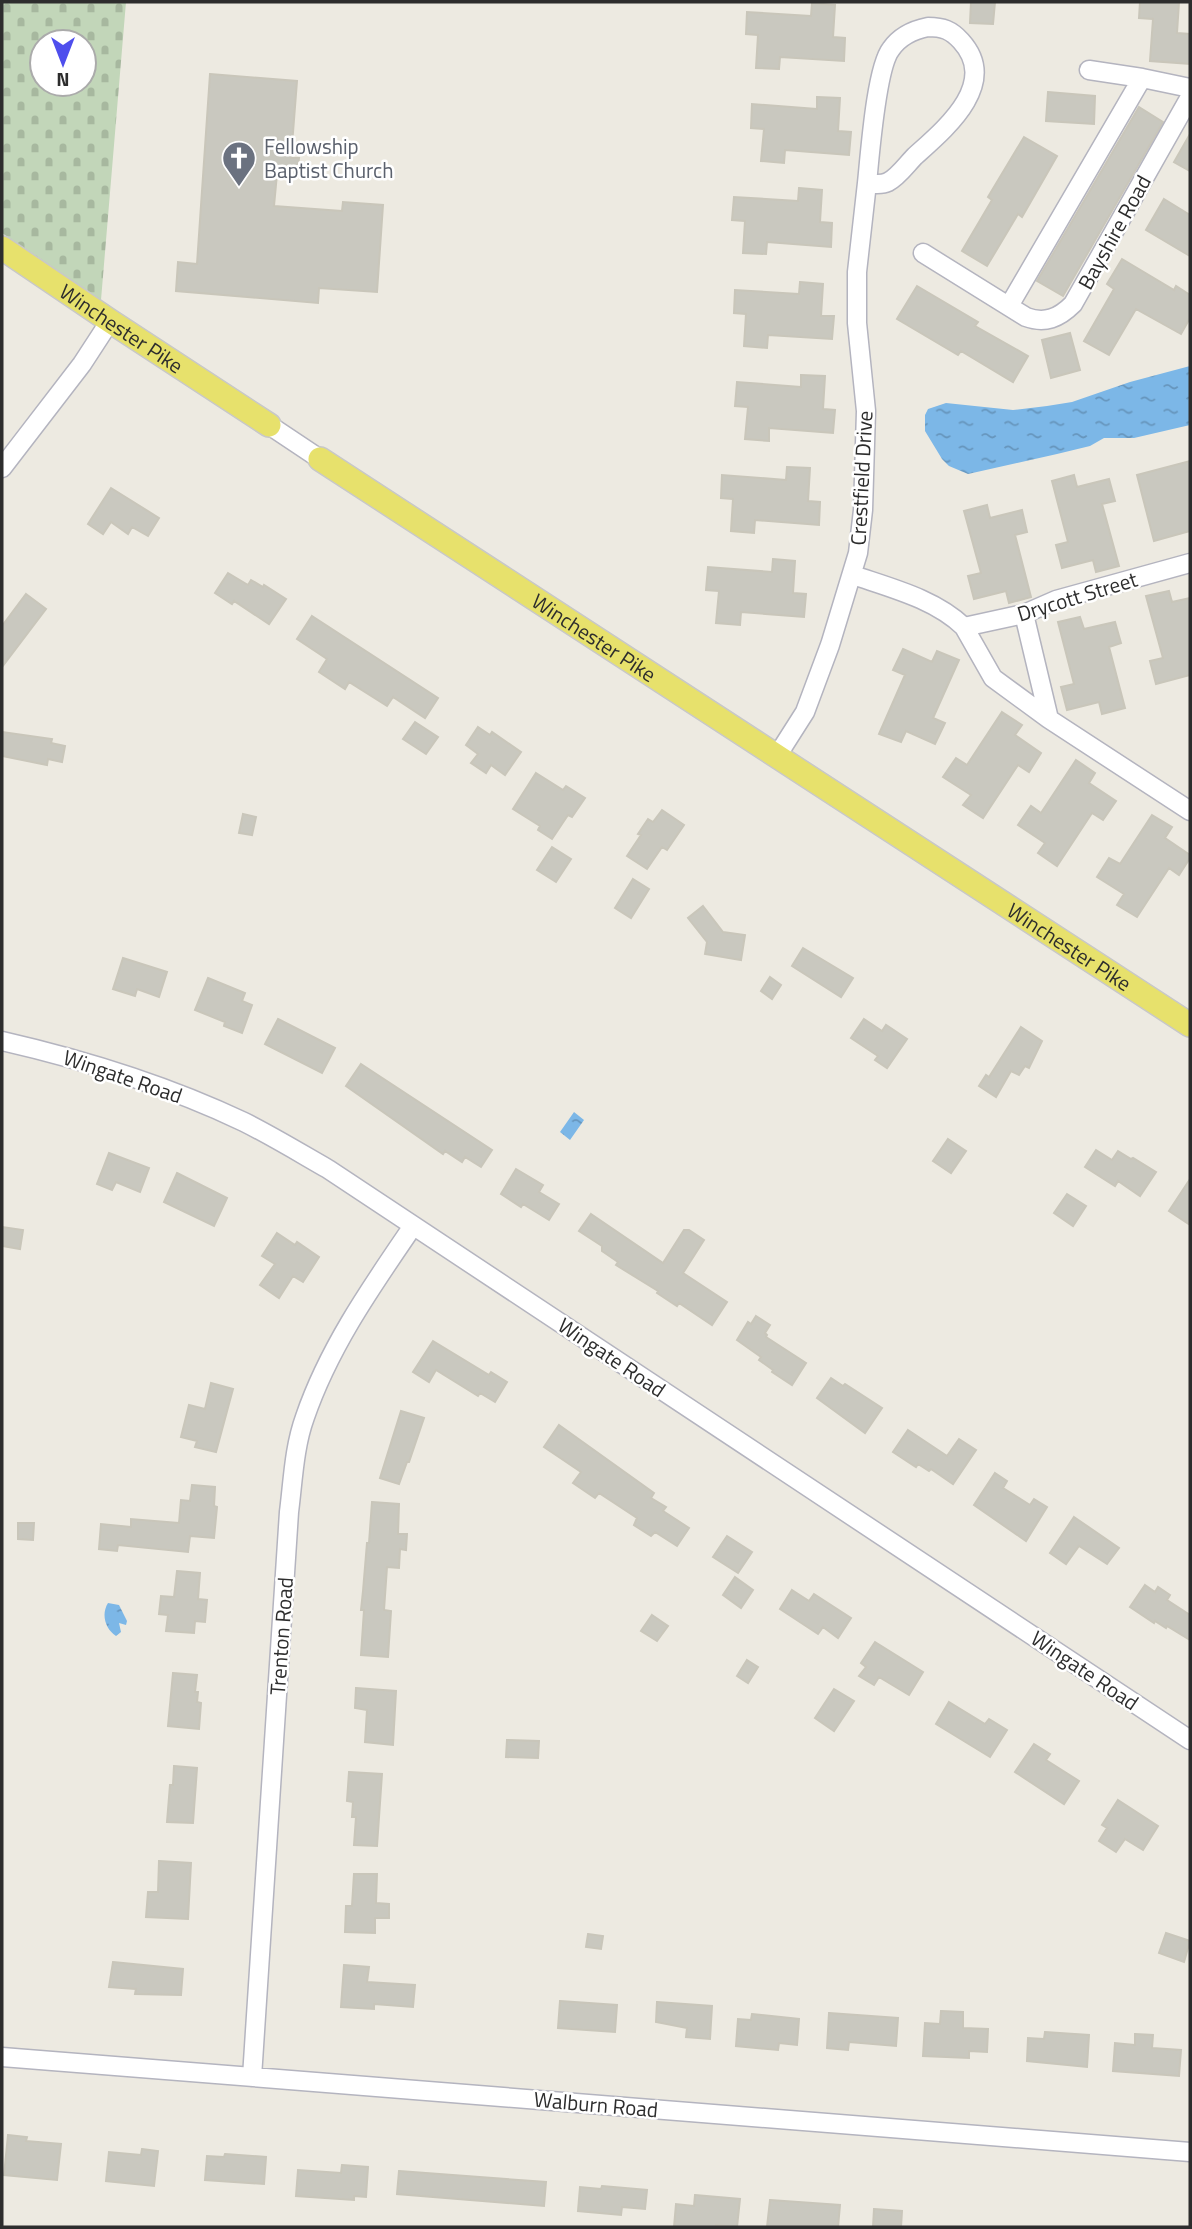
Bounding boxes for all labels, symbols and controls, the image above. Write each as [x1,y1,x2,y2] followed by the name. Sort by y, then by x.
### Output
[28,28,98,98] north arrow
[56,66,70,95] text: N
[264,130,394,186] place label: Fellowship Baptist Church
[220,139,258,188] church icon: Fellowship Baptist Church
[1069,169,1159,295] street label: Bayshire Road
[53,275,190,381] street label: Winchester Pike
[841,410,881,546] street label: Crestfield Drive
[1013,562,1142,629] street label: Drycott Street
[526,585,663,690] street label: Winchester Pike
[1001,894,1138,999] street label: Winchester Pike
[59,1041,187,1111] street label: Wingate Road
[552,1309,672,1405] street label: Wingate Road
[261,1576,301,1696] street label: Trenton Road
[1025,1622,1145,1718] street label: Wingate Road
[533,2083,659,2125] street label: Walburn Road

